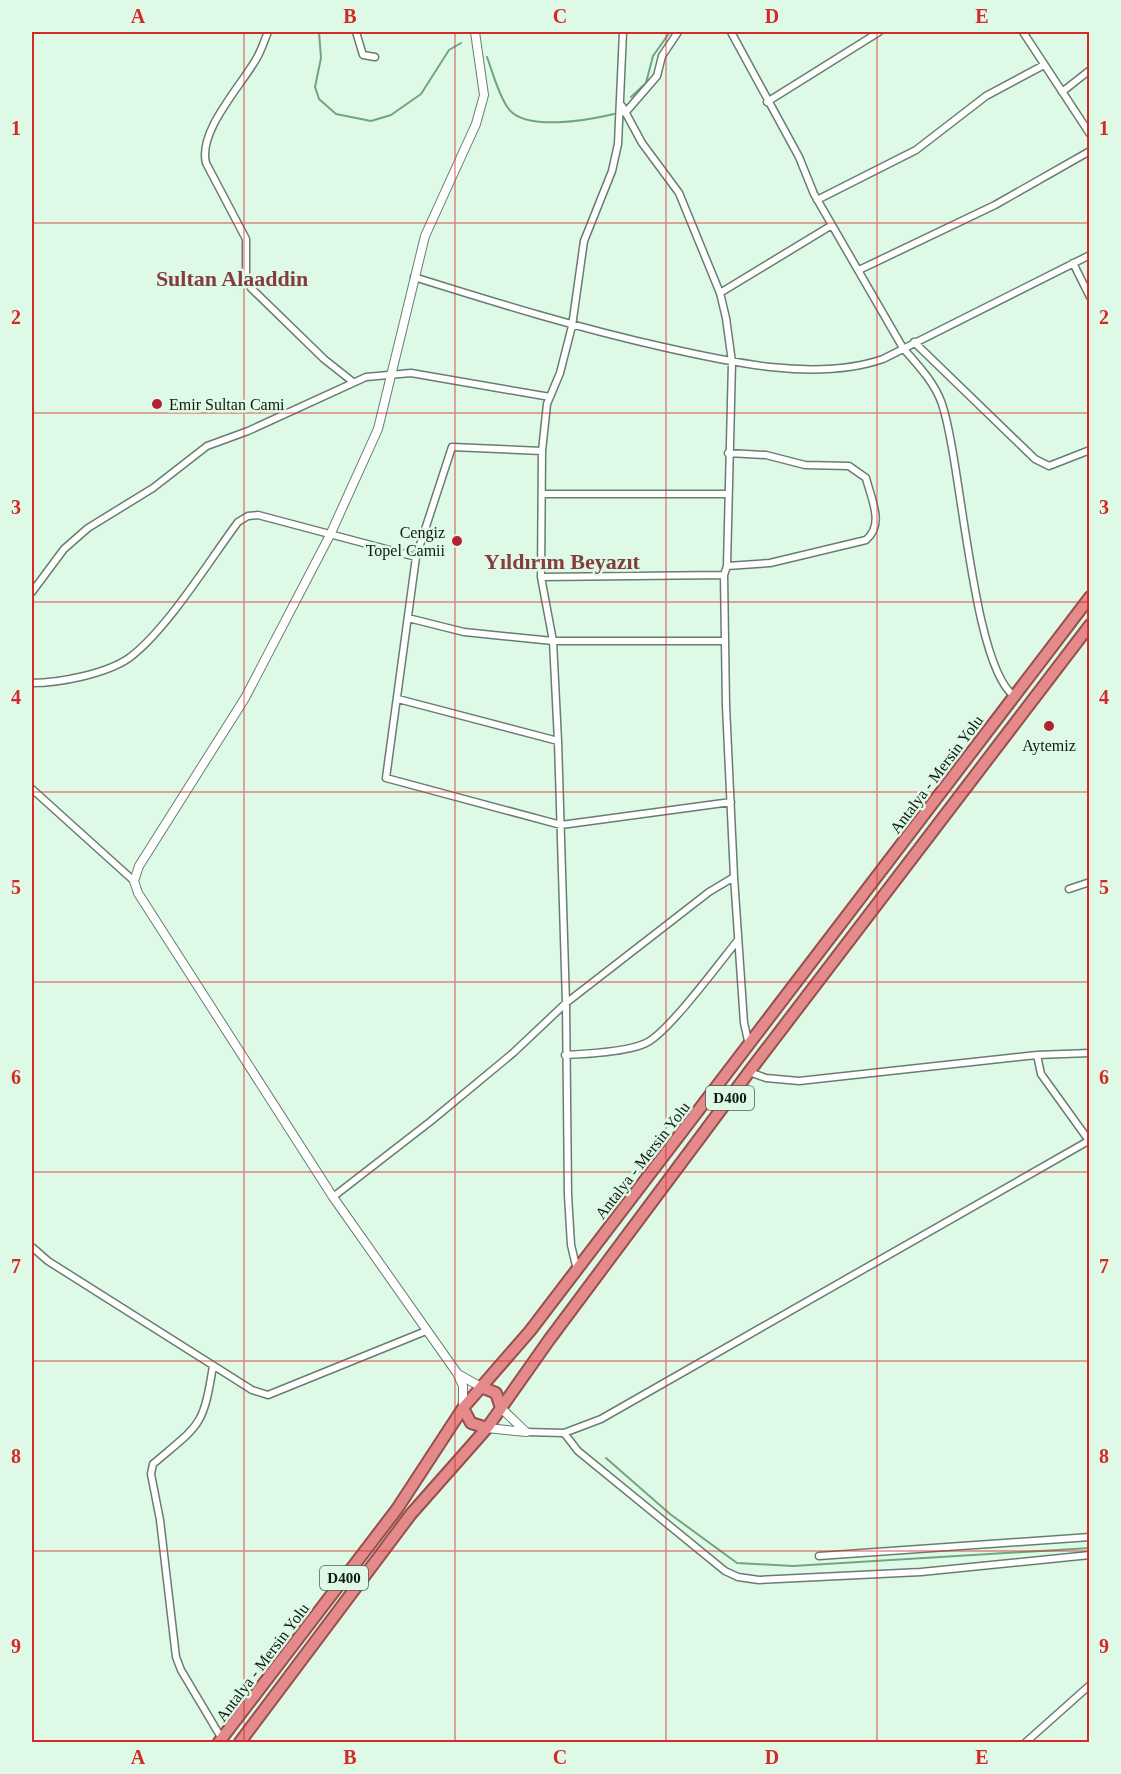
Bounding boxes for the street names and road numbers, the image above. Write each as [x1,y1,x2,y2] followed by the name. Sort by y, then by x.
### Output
[887,712,987,837] street label: Antalya - Mersin Yolu
[706,1086,754,1110] road number: D400
[592,1099,694,1223] street label: Antalya - Mersin Yolu
[320,1566,368,1590] road number: D400
[213,1600,313,1725] street label: Antalya - Mersin Yolu

